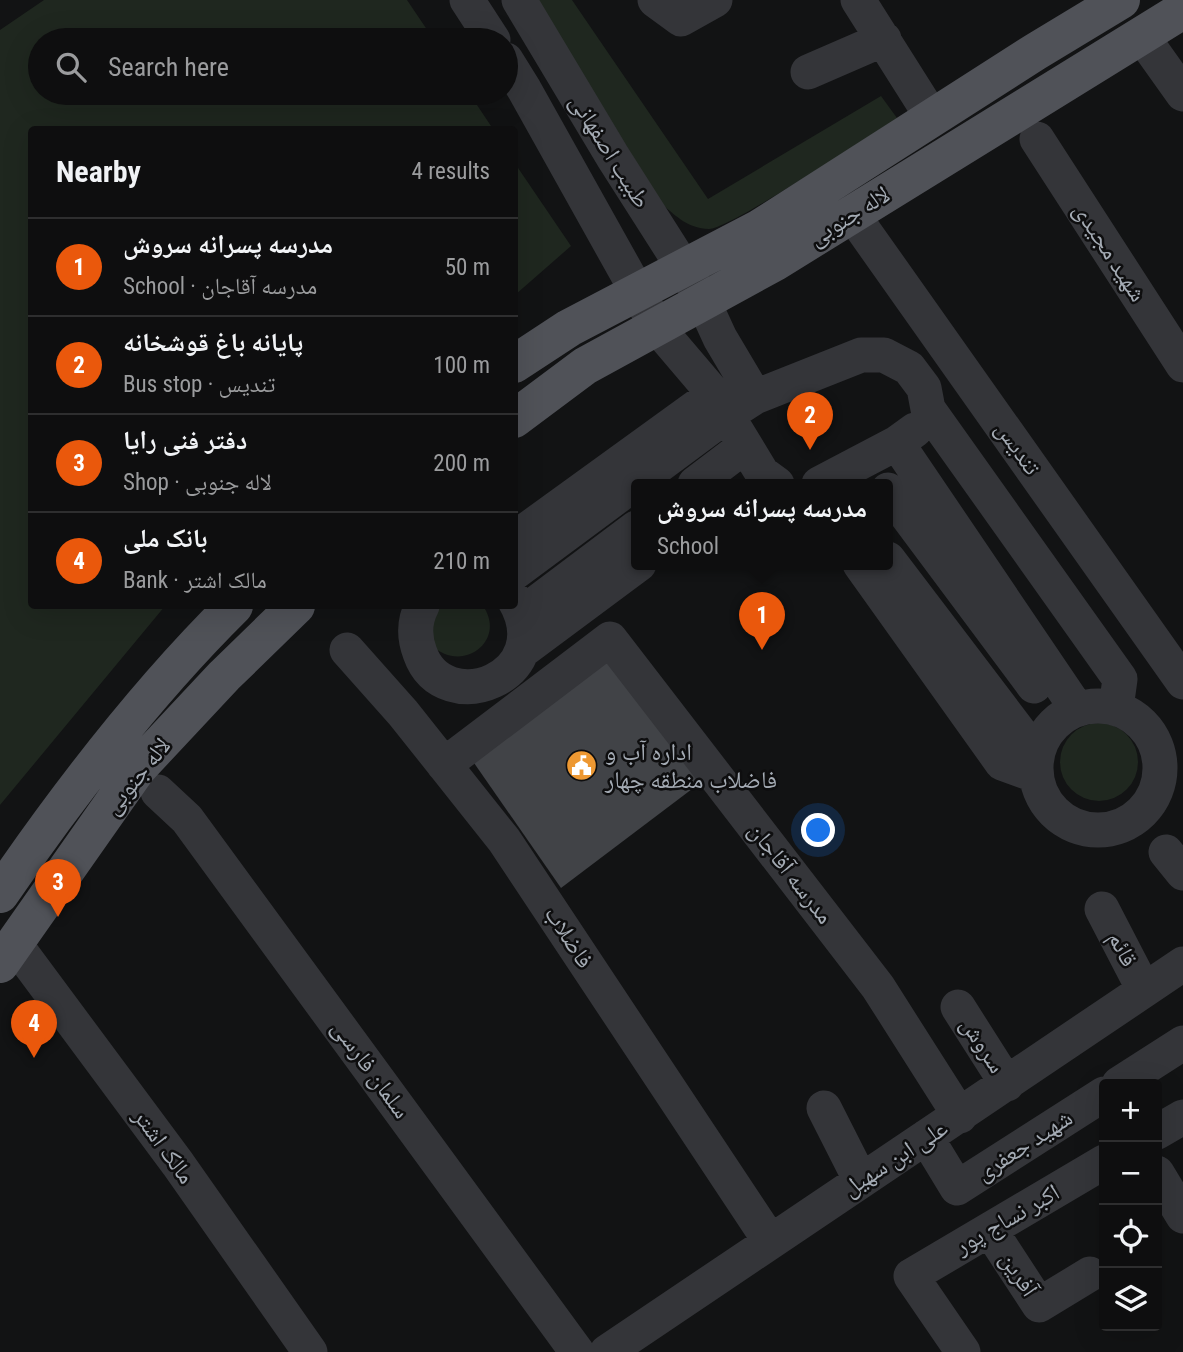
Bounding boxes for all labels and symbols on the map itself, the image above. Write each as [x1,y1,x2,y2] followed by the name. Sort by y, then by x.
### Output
[564,89,656,213] street label: طبیب اصفهانی
[803,180,895,252] street label: لاله جنوبی
[1068,197,1152,307] street label: شهید مجیدی
[787,392,833,450] pin: 2
[990,416,1046,480] street label: تندیس
[739,592,785,650] pin: 1
[98,732,176,820] street label: لاله جنوبی
[604,738,777,794] place label: اداره آب و فاضلاب منطقه چهار
[565,749,599,783] public building icon: اداره آب و فاضلاب منطقه چهار
[801,813,835,847] your location
[743,817,839,929] street label: مدرسه آقاجان
[35,859,81,917] pin: 3
[539,901,599,973] street label: فاضلاب
[1101,927,1144,972] street label: قائم
[11,1000,57,1058] pin: 4
[955,1012,1011,1078] street label: سروش
[326,1014,416,1124] street label: سلمان فارسی
[127,1102,201,1189] street label: مالک اشتر
[970,1103,1078,1187] street label: شهید جعفری
[837,1114,953,1202] street label: علی ابن سهیل
[949,1178,1065,1261] street label: اکبر نساج پور
[994,1246,1044,1302] street label: آفرین

